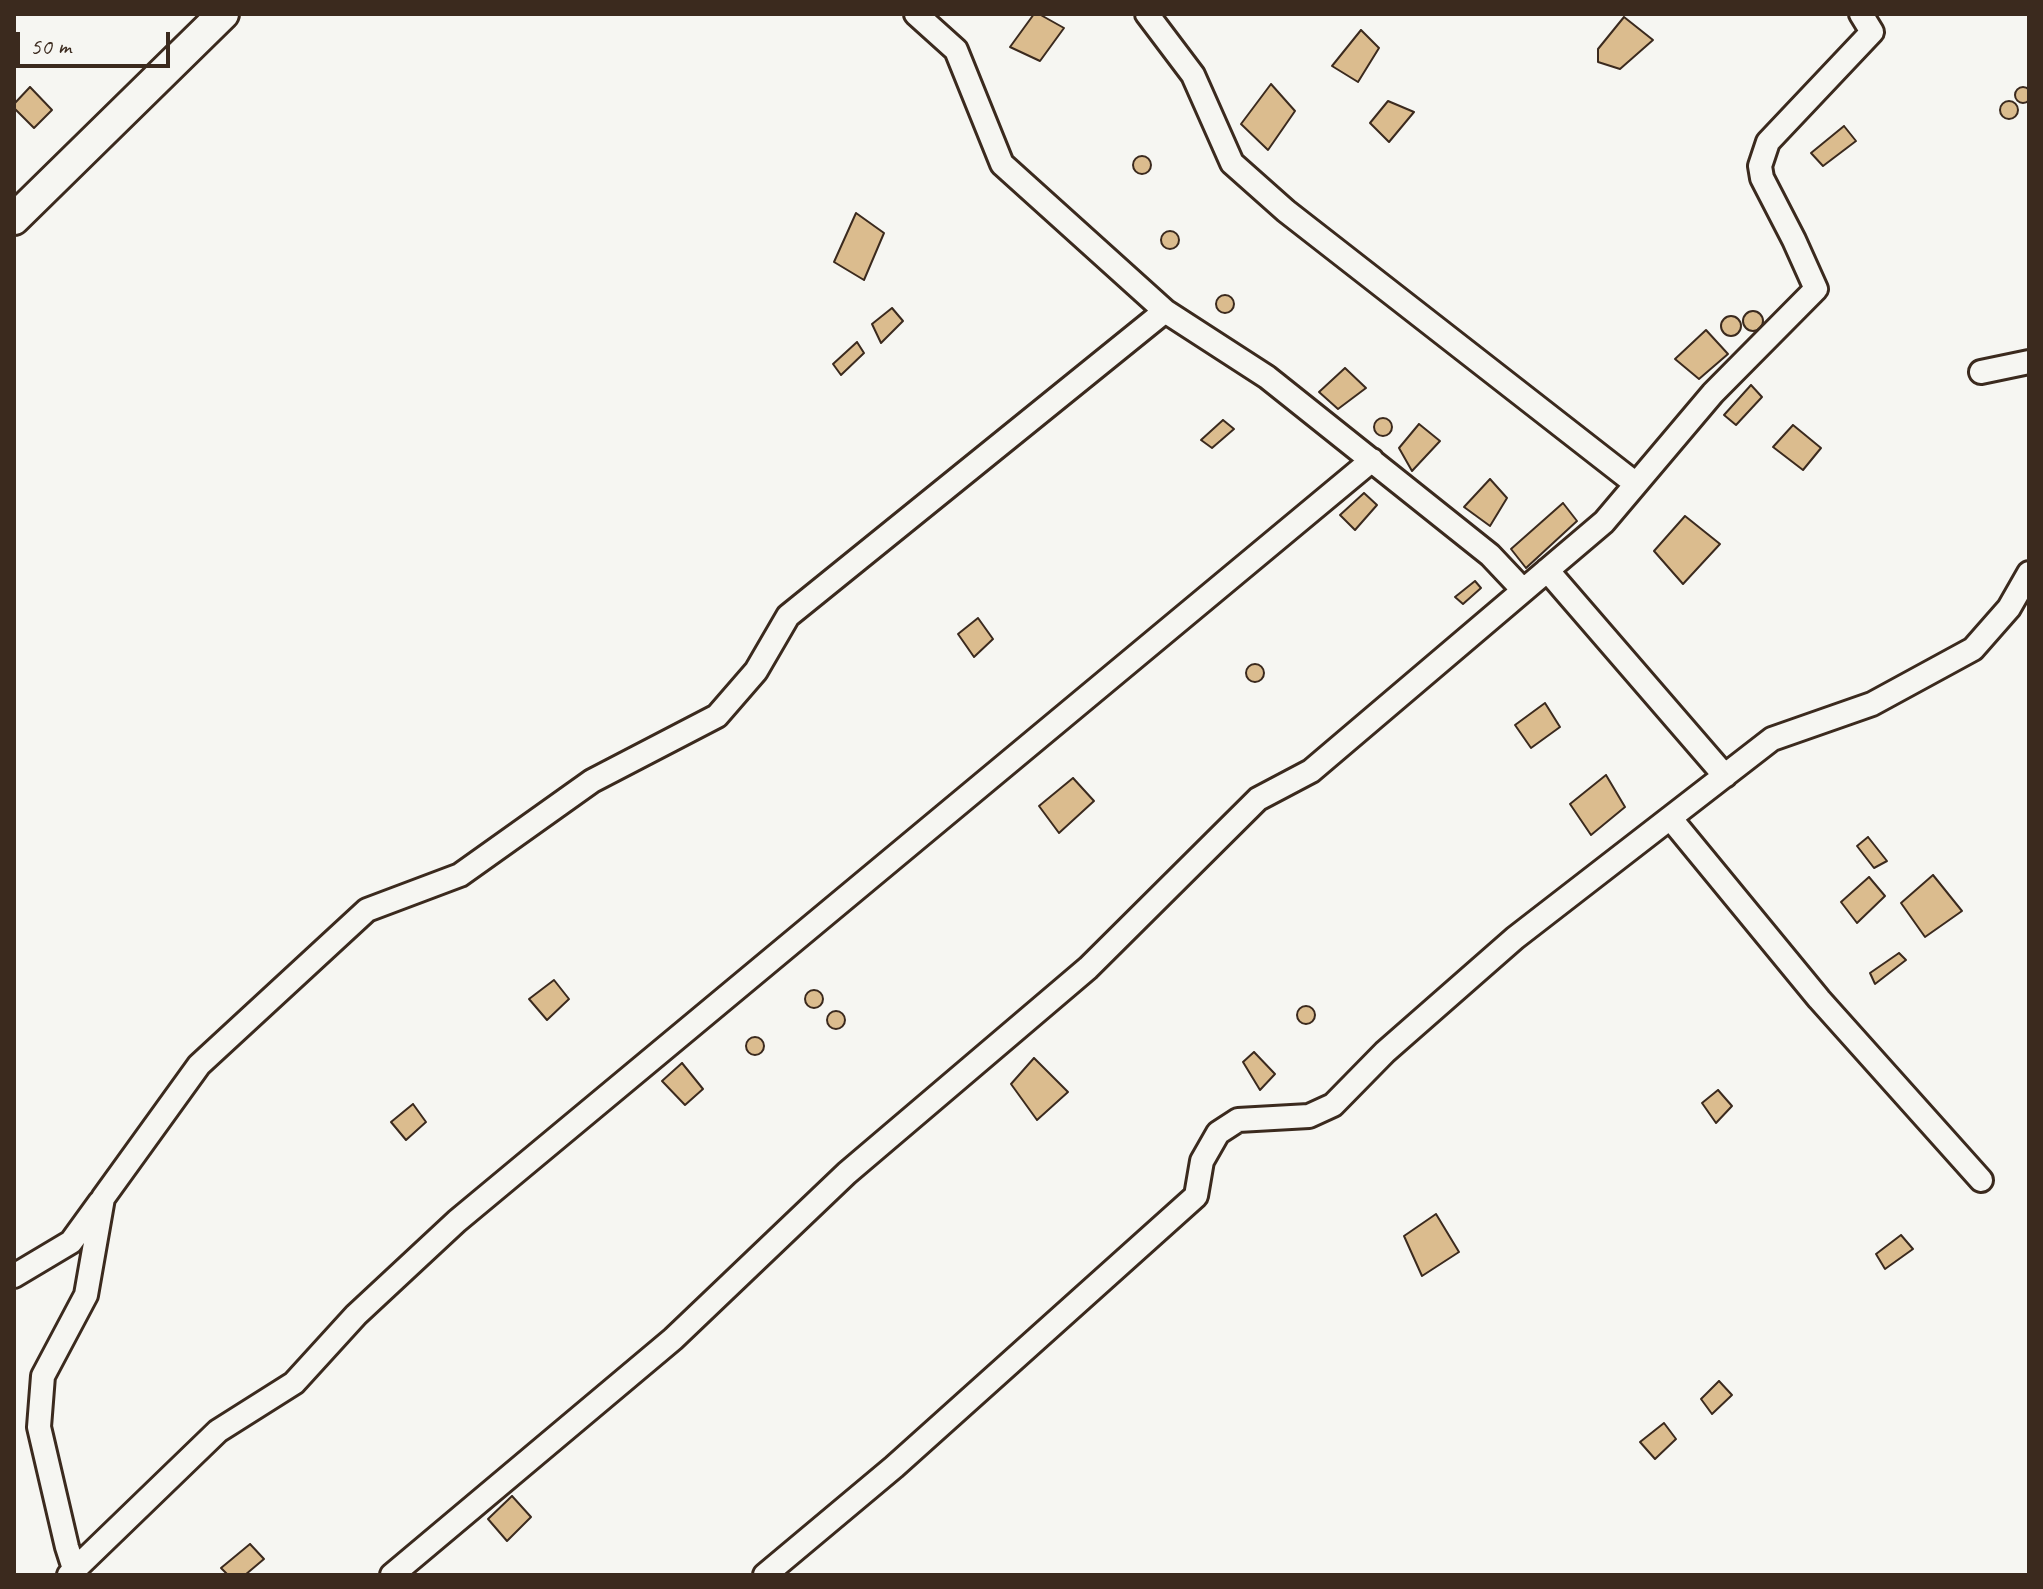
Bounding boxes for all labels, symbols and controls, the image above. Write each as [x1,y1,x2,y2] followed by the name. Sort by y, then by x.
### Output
[20,16,174,66] scale bar
[30,31,71,61] text: 50 m

